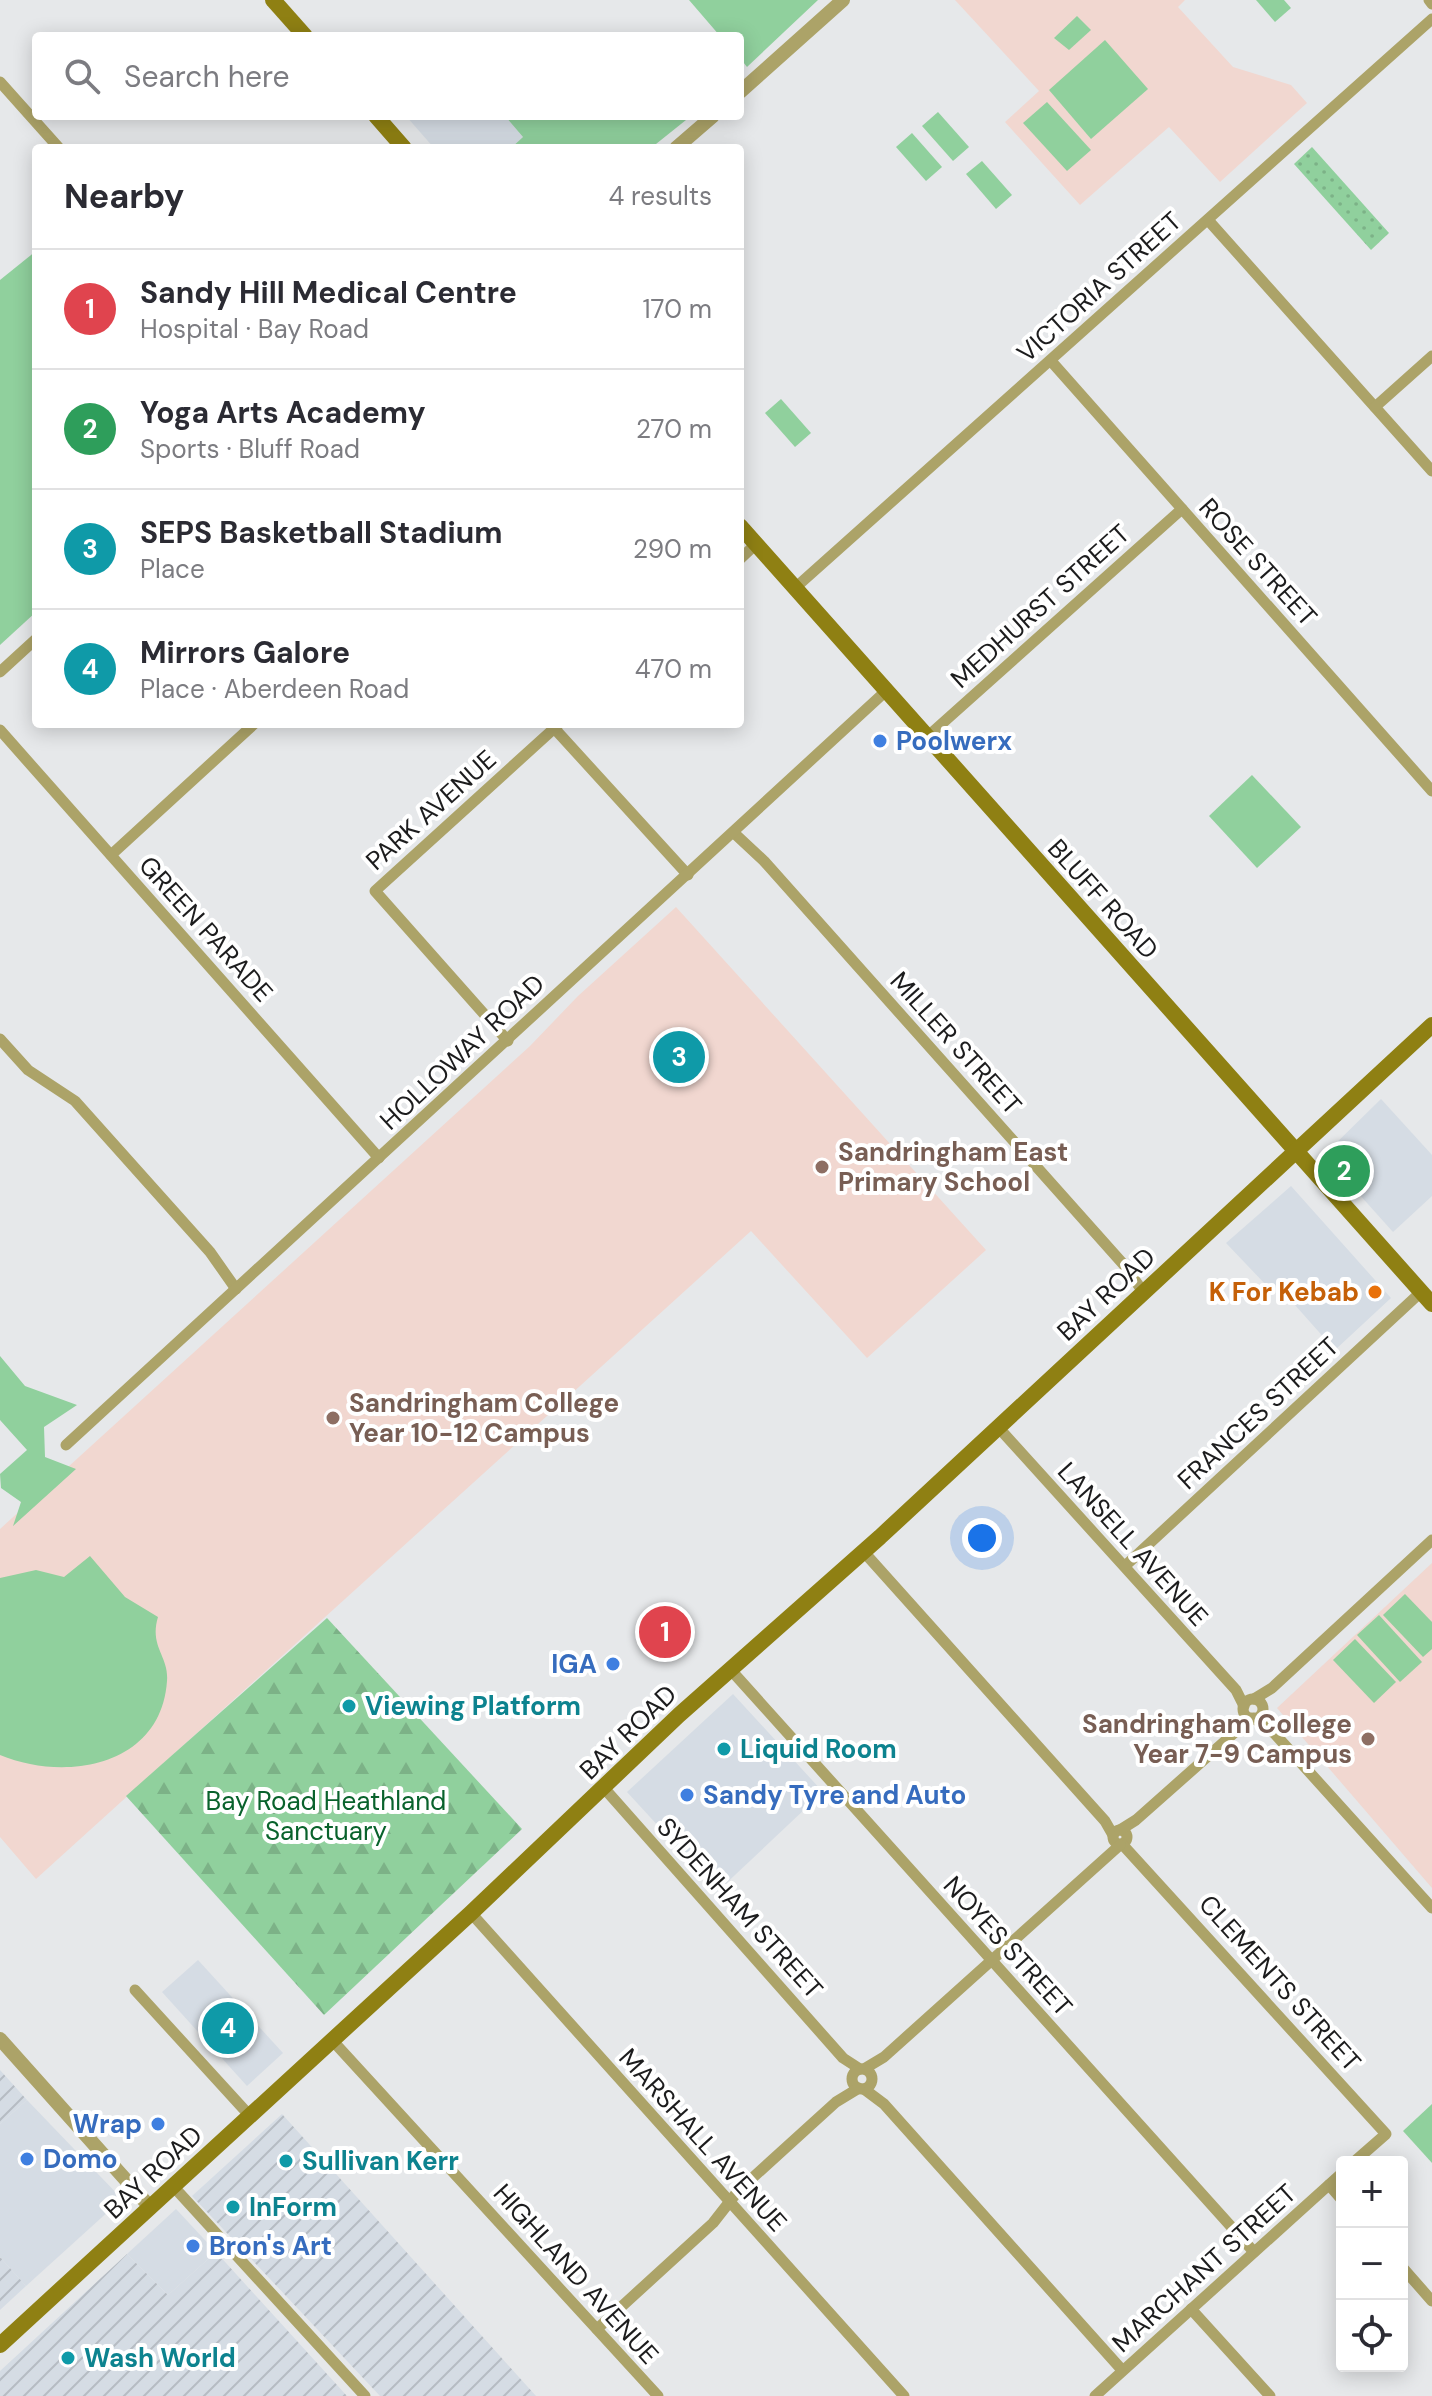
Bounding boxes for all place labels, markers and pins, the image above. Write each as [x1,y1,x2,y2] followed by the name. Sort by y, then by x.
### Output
[896,724,1012,758] place label: Poolwerx
[871,732,889,750] marker: Poolwerx
[653,1027,705,1087] pin: 3
[838,1135,1068,1199] place label: Sandringham East Primary School
[1318,1141,1370,1201] pin: 2
[813,1158,831,1176] marker: Sandringham East Primary School
[1209,1275,1359,1309] place label: K For Kebab
[1366,1283,1384,1301] marker: K For Kebab
[349,1386,619,1450] place label: Sandringham College Year 10-12 Campus
[324,1409,342,1427] marker: Sandringham College Year 10-12 Campus
[639,1602,691,1662] pin: 1
[551,1647,597,1681] place label: IGA
[604,1655,622,1673] marker: IGA
[365,1689,581,1723] place label: Viewing Platform
[340,1697,358,1715] marker: Viewing Platform
[1082,1707,1352,1771] place label: Sandringham College Year 7-9 Campus
[1359,1730,1377,1748] marker: Sandringham College Year 7-9 Campus
[740,1732,897,1766] place label: Liquid Room
[715,1740,733,1758] marker: Liquid Room
[703,1778,966,1812] place label: Sandy Tyre and Auto
[678,1786,696,1804] marker: Sandy Tyre and Auto
[202,1998,254,2058] pin: 4
[73,2107,142,2141] place label: Wrap
[149,2115,167,2133] marker: Wrap
[43,2142,118,2176] place label: Domo
[302,2144,459,2178] place label: Sullivan Kerr
[18,2150,36,2168] marker: Domo
[277,2152,295,2170] marker: Sullivan Kerr
[249,2190,337,2224] place label: InForm
[224,2198,242,2216] marker: InForm
[209,2229,332,2263] place label: Bron's Art
[184,2237,202,2255] marker: Bron's Art
[84,2341,236,2375] place label: Wash World
[59,2349,77,2367] marker: Wash World

